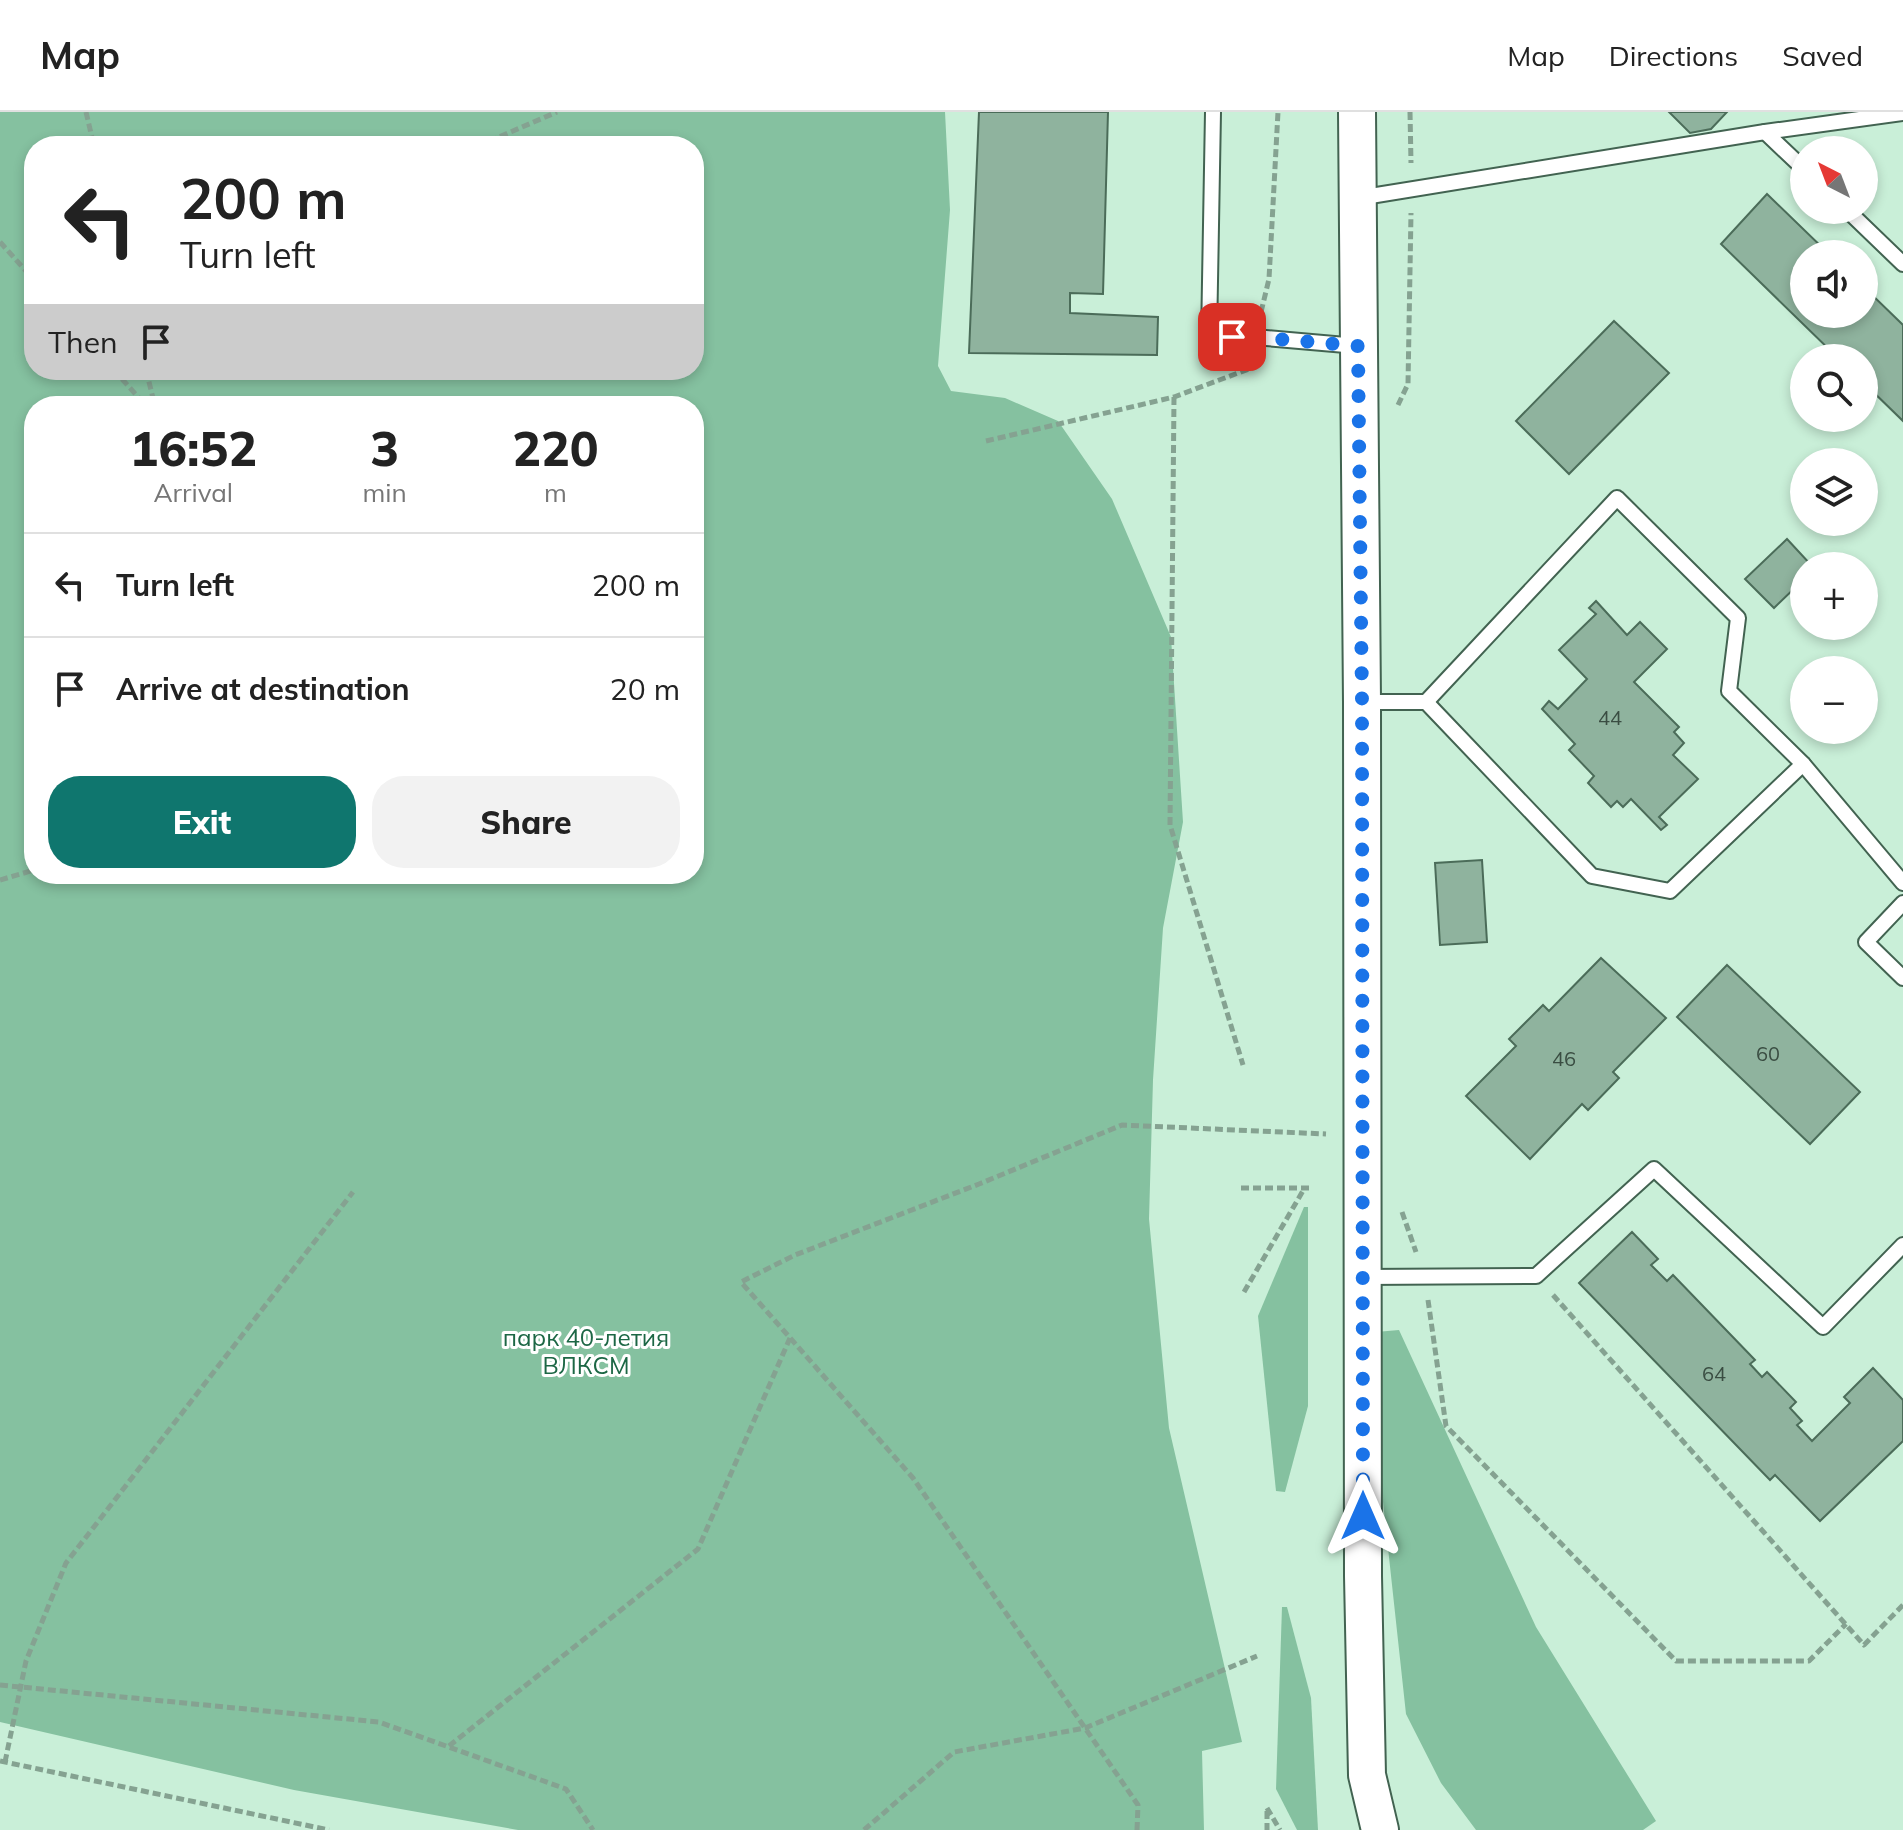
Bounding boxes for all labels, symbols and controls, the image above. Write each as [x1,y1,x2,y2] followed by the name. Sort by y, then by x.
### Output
[40,31,120,79] text: Map
[1507,38,1565,73] text: Map
[1609,38,1738,73] text: Directions
[1782,38,1863,73] text: Saved
[1790,136,1878,224] north arrow
[1790,136,1878,744] map controls
[180,163,347,233] text: 200 m
[48,168,152,272] icon: left
[180,232,316,277] text: Turn left
[1790,240,1878,328] button: sound
[1198,303,1266,371] pin
[1210,315,1254,359] icon: arrive
[134,320,178,364] icon: arrive
[48,323,118,361] text: Then
[1790,344,1878,432] button: search
[129,418,257,478] text: 16:52
[370,418,399,478] text: 3
[512,418,599,478] text: 220
[1790,448,1878,536] button: layers
[153,476,233,509] text: Arrival
[363,476,407,509] text: min
[544,476,567,509] text: m
[1790,552,1878,640] button: +
[48,563,92,607] icon: left
[116,566,234,604] text: Turn left
[592,566,680,604] text: 200 m
[1790,656,1878,744] button: −
[48,667,92,711] icon: arrive
[116,670,410,708] text: Arrive at destination
[610,670,680,708] text: 20 m
[1598,705,1622,730] house number: 44
[48,776,356,868] button: Exit
[372,776,680,868] button: Share
[1756,1041,1780,1066] house number: 60
[1552,1046,1576,1071] house number: 46
[503,1322,669,1380] park label: парк 40-летия ВЛКСМ
[1702,1361,1726,1386] house number: 64
[1321,1474,1405,1558] position arrow

